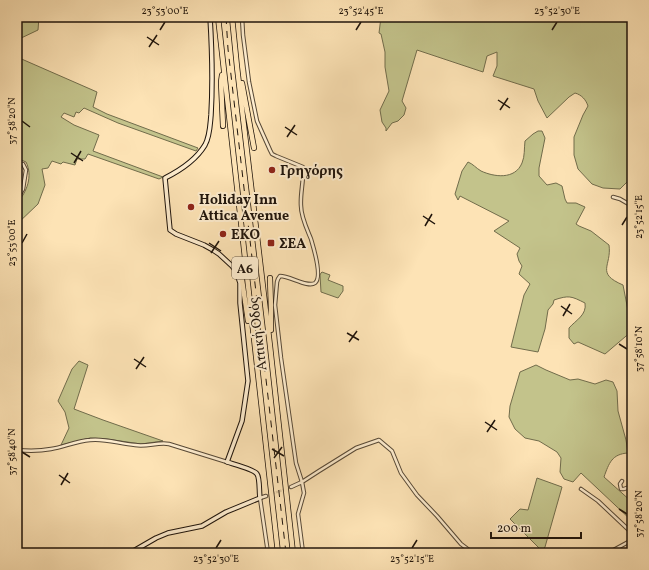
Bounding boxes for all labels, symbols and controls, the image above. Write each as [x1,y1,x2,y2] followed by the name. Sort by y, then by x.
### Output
[141,4,189,18] text: 23°53'00"E
[338,4,384,18] text: 23°52'45"E
[534,4,580,18] text: 23°52'30"E
[5,97,19,145] text: 37°58'20"N
[280,162,343,181] place label: Γρηγόρης
[267,165,277,175] marker: Γρηγόρης
[199,191,289,226] place label: Holiday Inn Attica Avenue
[632,195,646,239] text: 23°52'15"E
[186,202,196,212] marker: Holiday Inn Attica Avenue
[5,219,19,267] text: 23°53'00"E
[231,226,260,245] place label: EKO
[218,229,228,239] marker: EKO
[279,235,306,254] place label: ΣΕΑ
[266,238,276,248] marker: ΣΕΑ
[232,257,258,279] road number: Α6
[245,296,272,372] street label: Αττική Οδός
[632,325,646,372] text: 37°58'10"N
[5,428,19,476] text: 37°58'40"N
[632,490,646,538] text: 37°58'20"N
[491,514,581,540] scale bar
[497,521,531,537] text: 200 m
[193,552,239,566] text: 23°52'30"E
[390,552,434,566] text: 23°52'15"E

